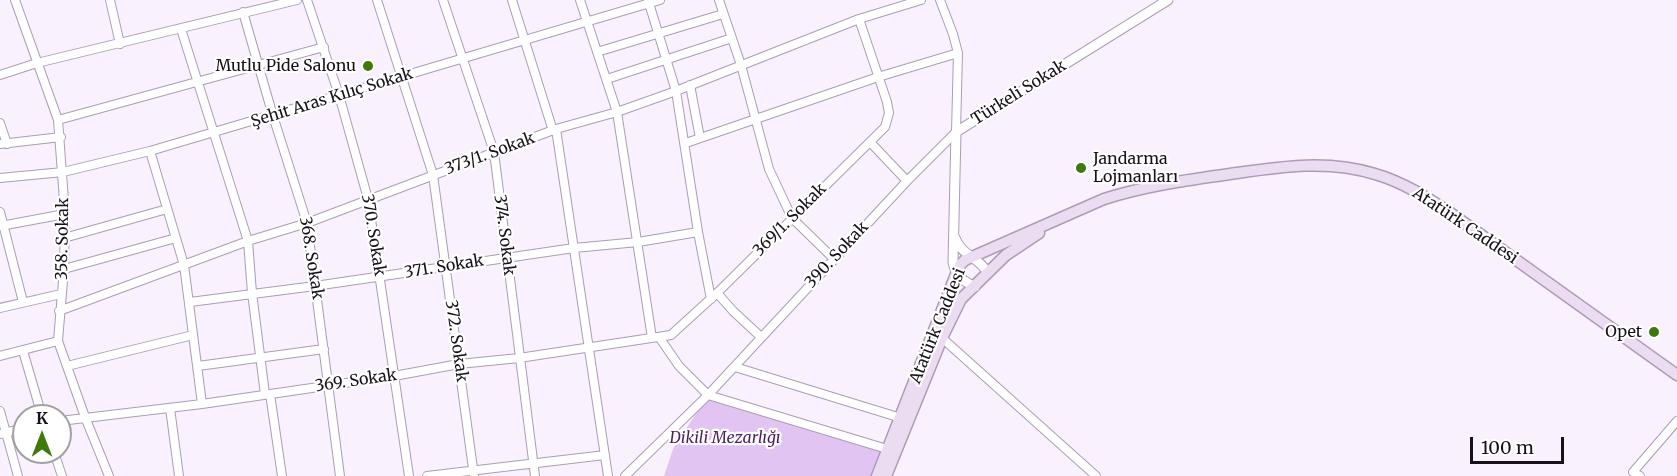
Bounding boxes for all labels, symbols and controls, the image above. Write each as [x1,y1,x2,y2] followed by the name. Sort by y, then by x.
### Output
[215,56,356,76] place label: Mutlu Pide Salonu
[968,56,1070,130] street label: Türkeli Sokak
[361,59,375,73] marker: Mutlu Pide Salonu
[249,64,415,132] street label: Şehit Aras Kılıç Sokak
[442,129,538,179] street label: 373/1. Sokak
[1093,149,1178,187] place label: Jandarma Lojmanları
[1074,161,1088,175] marker: Jandarma Lojmanları
[750,180,830,260] street label: 369/1. Sokak
[1409,184,1521,268] street label: Atatürk Caddesi
[357,193,389,277] street label: 370. Sokak
[490,193,518,277] street label: 374. Sokak
[53,198,73,280] street label: 358. Sokak
[295,215,327,301] street label: 368. Sokak
[802,218,872,292] street label: 390. Sokak
[403,251,485,283] street label: 371. Sokak
[906,265,970,387] street label: Atatürk Caddesi
[441,299,471,383] street label: 372. Sokak
[1605,322,1642,342] place label: Opet
[1647,325,1661,339] marker: Opet
[314,366,398,396] street label: 369. Sokak
[12,404,72,464] north arrow
[36,408,48,428] text: K
[1473,425,1568,463] scale bar
[669,428,781,448] park label: Dikili Mezarlığı
[1481,436,1534,459] text: 100 m

